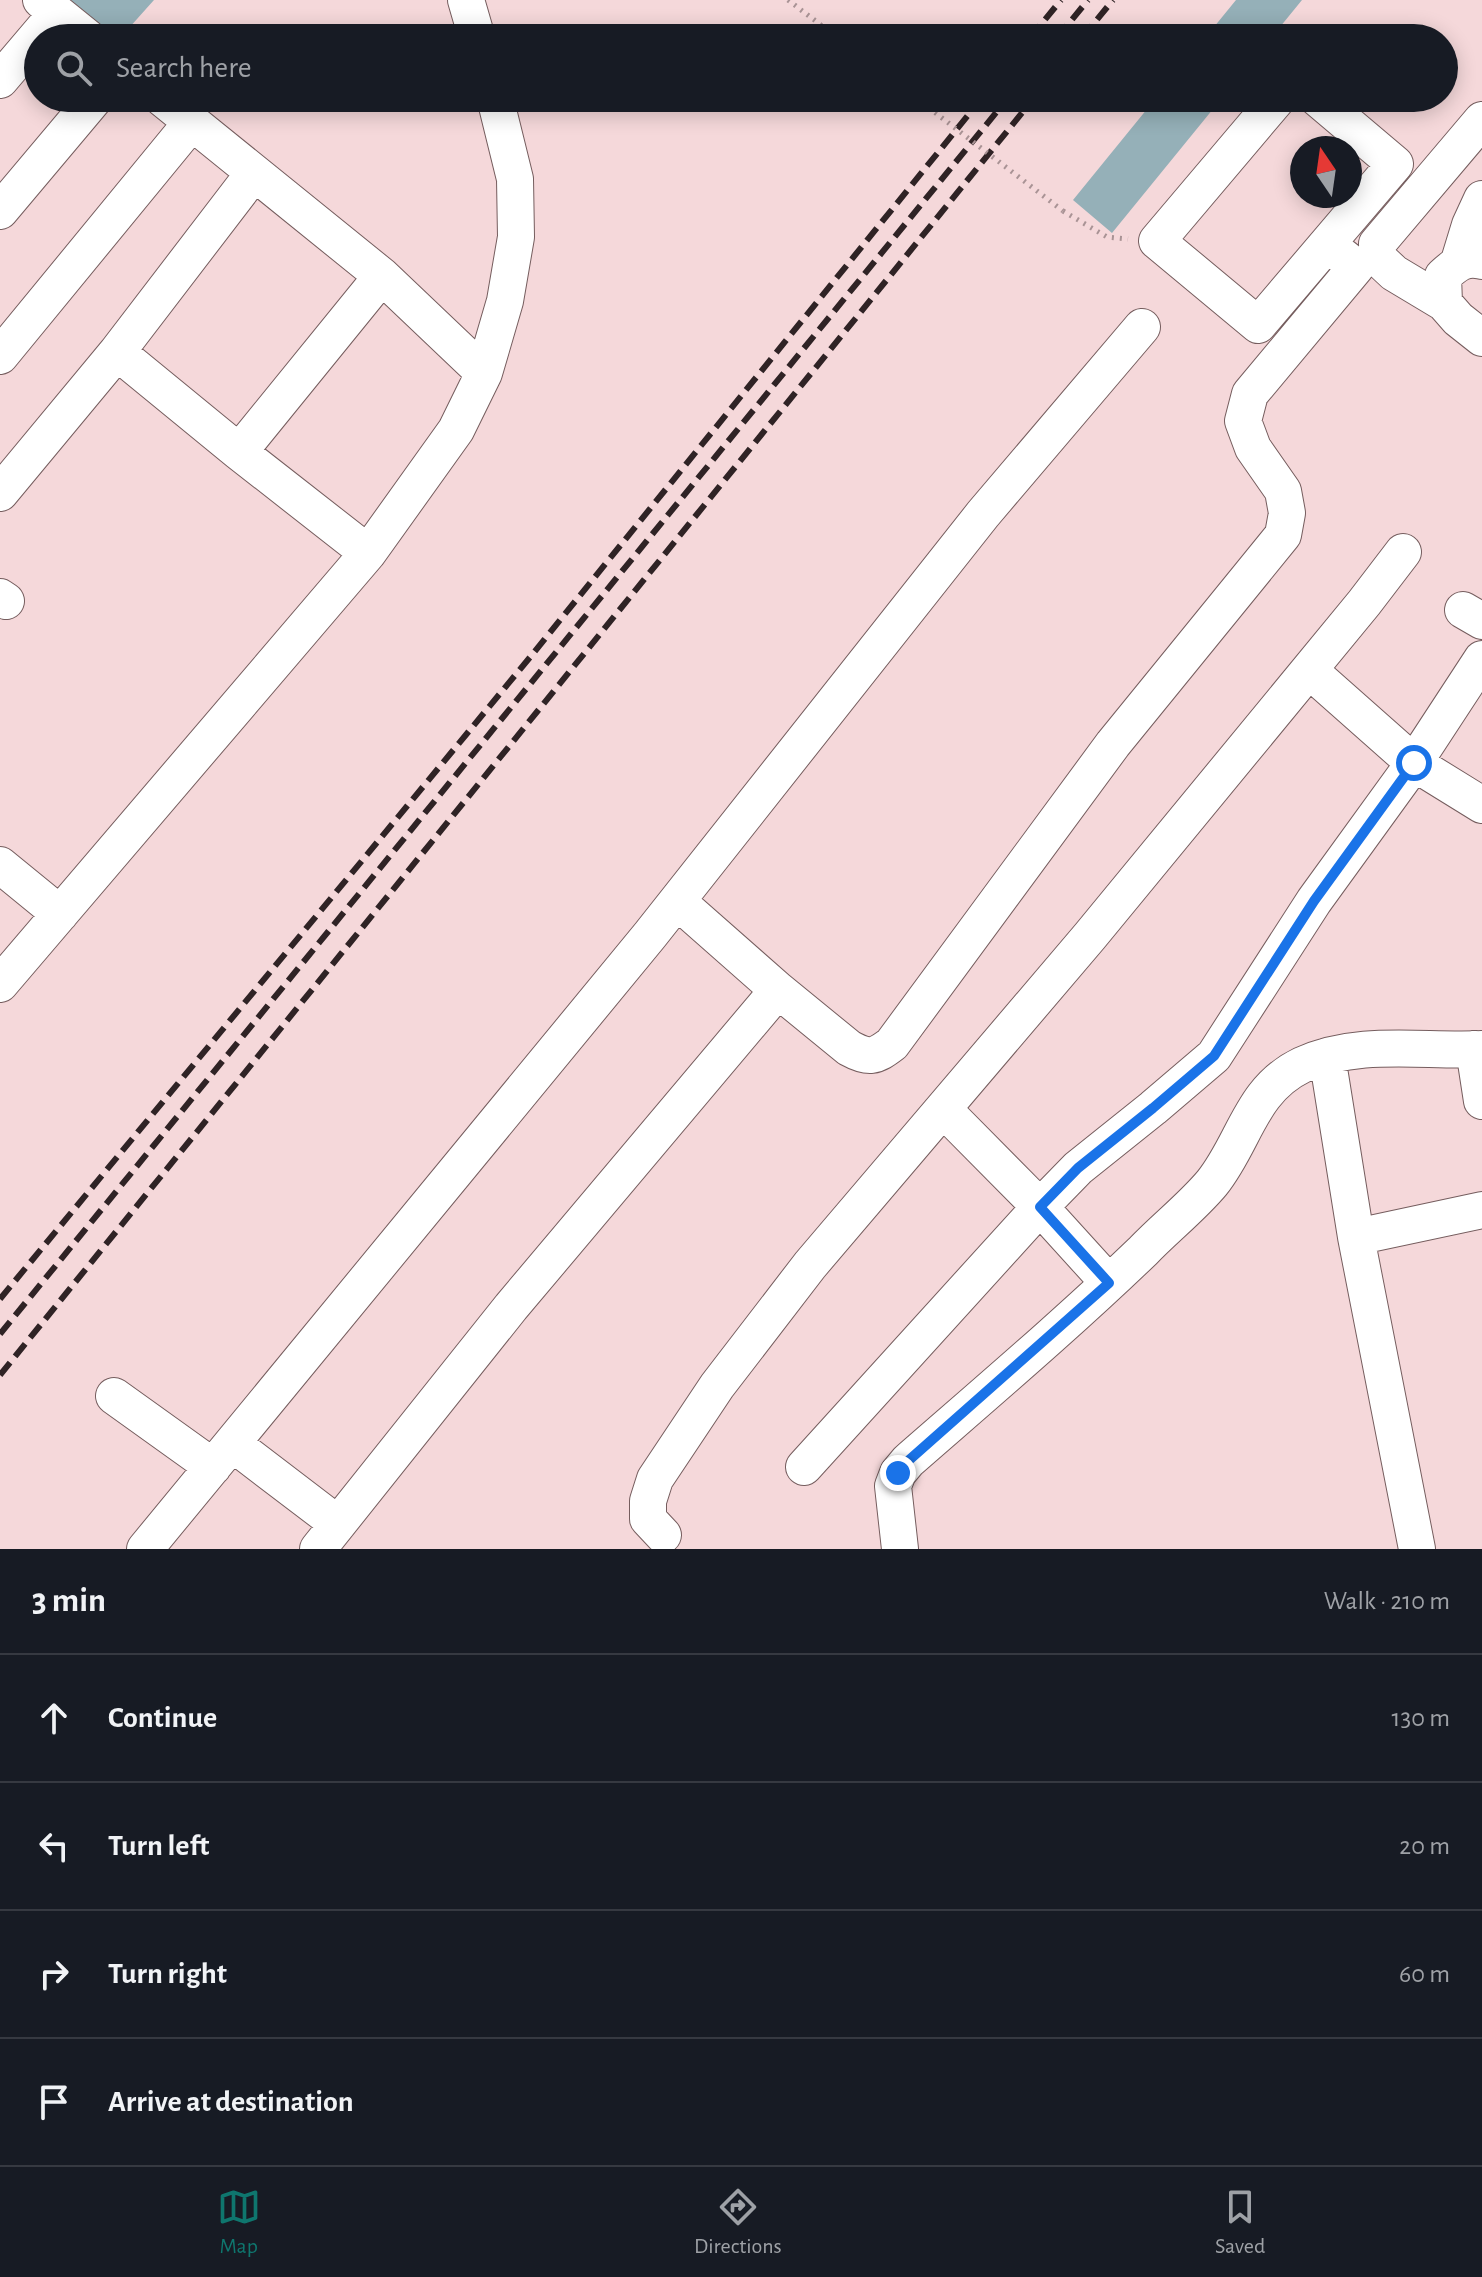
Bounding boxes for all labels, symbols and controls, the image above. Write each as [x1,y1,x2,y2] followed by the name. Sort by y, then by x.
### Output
[24,24,1458,112] search box
[52,46,96,90] icon: search
[116,53,252,83] text: Search here
[1290,136,1362,208] north arrow
[1396,745,1432,781] route start
[880,1455,916,1491] route end
[32,1584,106,1618] text: 3 min
[1324,1588,1450,1614] text: Walk · 210 m
[32,1696,76,1740] icon: ahead
[108,1703,217,1733] text: Continue
[1392,1705,1450,1731] text: 130 m
[32,1824,76,1868] icon: left
[108,1831,209,1861] text: Turn left
[1399,1833,1450,1859] text: 20 m
[32,1952,76,1996] icon: right
[108,1959,227,1989] text: Turn right
[1399,1961,1450,1987] text: 60 m
[32,2080,76,2124] icon: arrive
[108,2087,354,2117] text: Arrive at destination
[217,2185,261,2259] tab: Map
[694,2185,782,2259] tab: Directions
[1215,2185,1265,2259] tab: Saved

